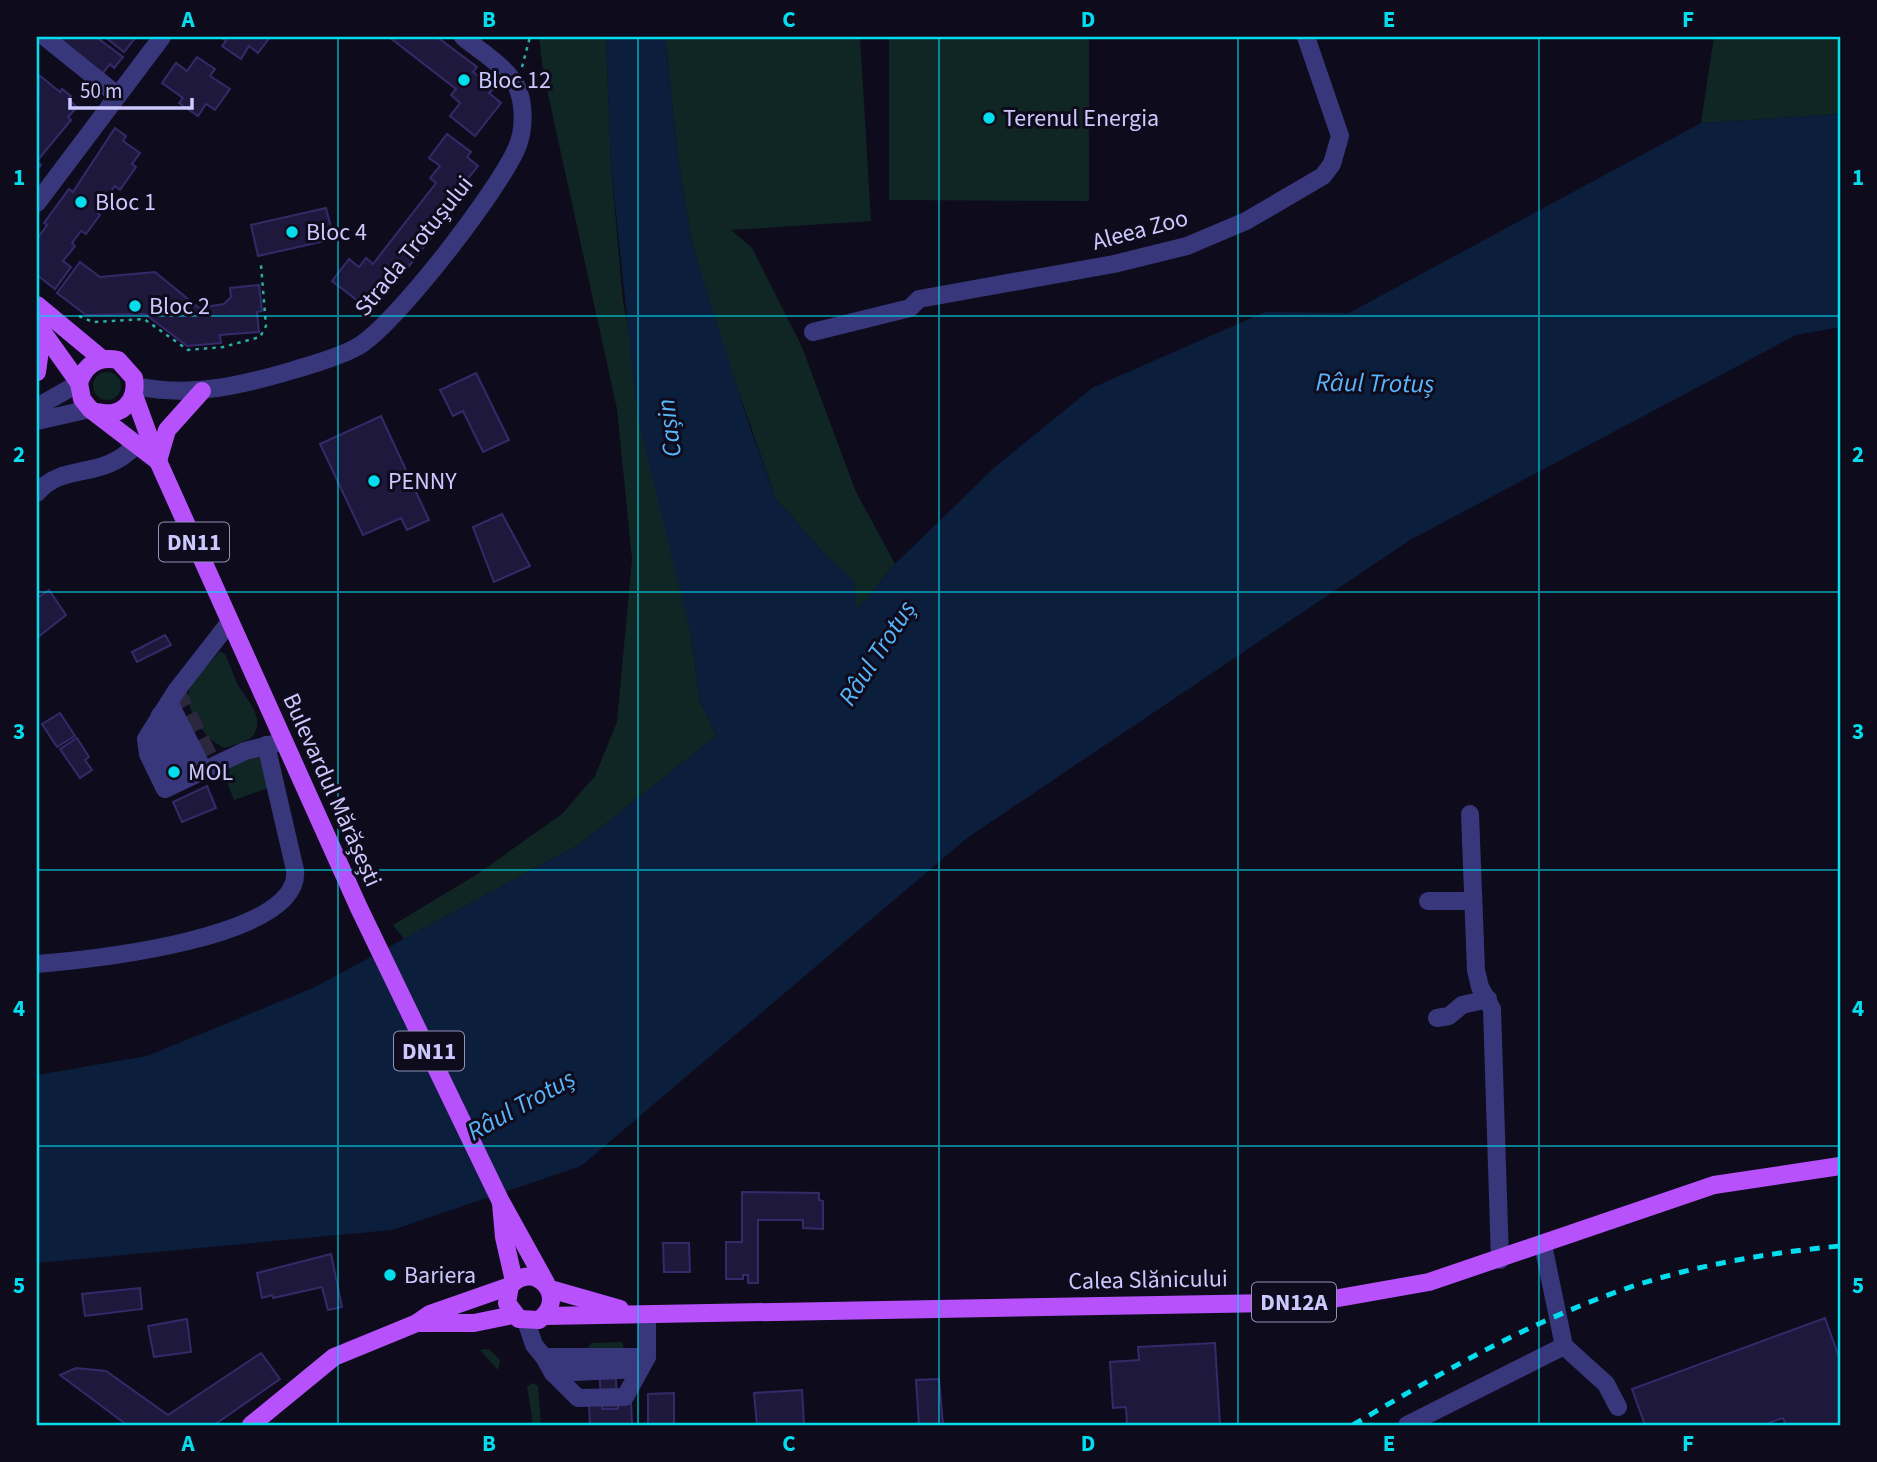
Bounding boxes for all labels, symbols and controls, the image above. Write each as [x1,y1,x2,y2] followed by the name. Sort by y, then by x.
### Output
[180,3,195,36] text: A
[482,3,496,36] text: B
[782,3,796,36] text: C
[1081,3,1095,36] text: D
[1383,3,1395,36] text: E
[1682,3,1694,36] text: F
[478,63,551,98] place label: Bloc 12
[70,66,192,110] scale bar
[456,72,472,88] marker: Bloc 12
[80,76,122,106] text: 50 m
[1003,101,1159,136] place label: Terenul Energia
[981,110,997,126] marker: Terenul Energia
[13,161,25,194] text: 1
[1852,161,1864,194] text: 1
[346,168,482,324] street label: Strada Trotușului
[95,185,156,220] place label: Bloc 1
[73,194,89,210] marker: Bloc 1
[1088,200,1192,260] street label: Aleea Zoo
[306,215,367,250] place label: Bloc 4
[284,224,300,240] marker: Bloc 4
[149,289,210,324] place label: Bloc 2
[127,298,143,314] marker: Bloc 2
[1315,363,1435,403] water label: Râul Trotuș
[647,397,691,459] water label: Cașin
[13,438,25,471] text: 2
[1852,438,1864,471] text: 2
[388,464,457,499] place label: PENNY
[366,473,382,489] marker: PENNY
[159,522,229,562] road number: DN11
[829,593,925,713] water label: Râul Trotuș
[274,688,390,892] street label: Bulevardul Mărășești
[13,715,25,748] text: 3
[1852,715,1864,748] text: 3
[188,755,233,790] place label: MOL
[166,764,182,780] marker: MOL
[13,992,25,1025] text: 4
[1852,992,1864,1025] text: 4
[394,1032,464,1070] road number: DN11
[460,1060,582,1150] water label: Râul Trotuș
[404,1258,476,1293] place label: Bariera
[1068,1261,1228,1299] street label: Calea Slănicului
[382,1267,398,1283] marker: Bariera
[13,1269,25,1302] text: 5
[1852,1269,1864,1302] text: 5
[1252,1282,1336,1322] road number: DN12A
[180,1427,195,1460] text: A
[482,1427,496,1460] text: B
[782,1427,796,1460] text: C
[1081,1427,1095,1460] text: D
[1383,1427,1395,1460] text: E
[1682,1427,1694,1460] text: F

